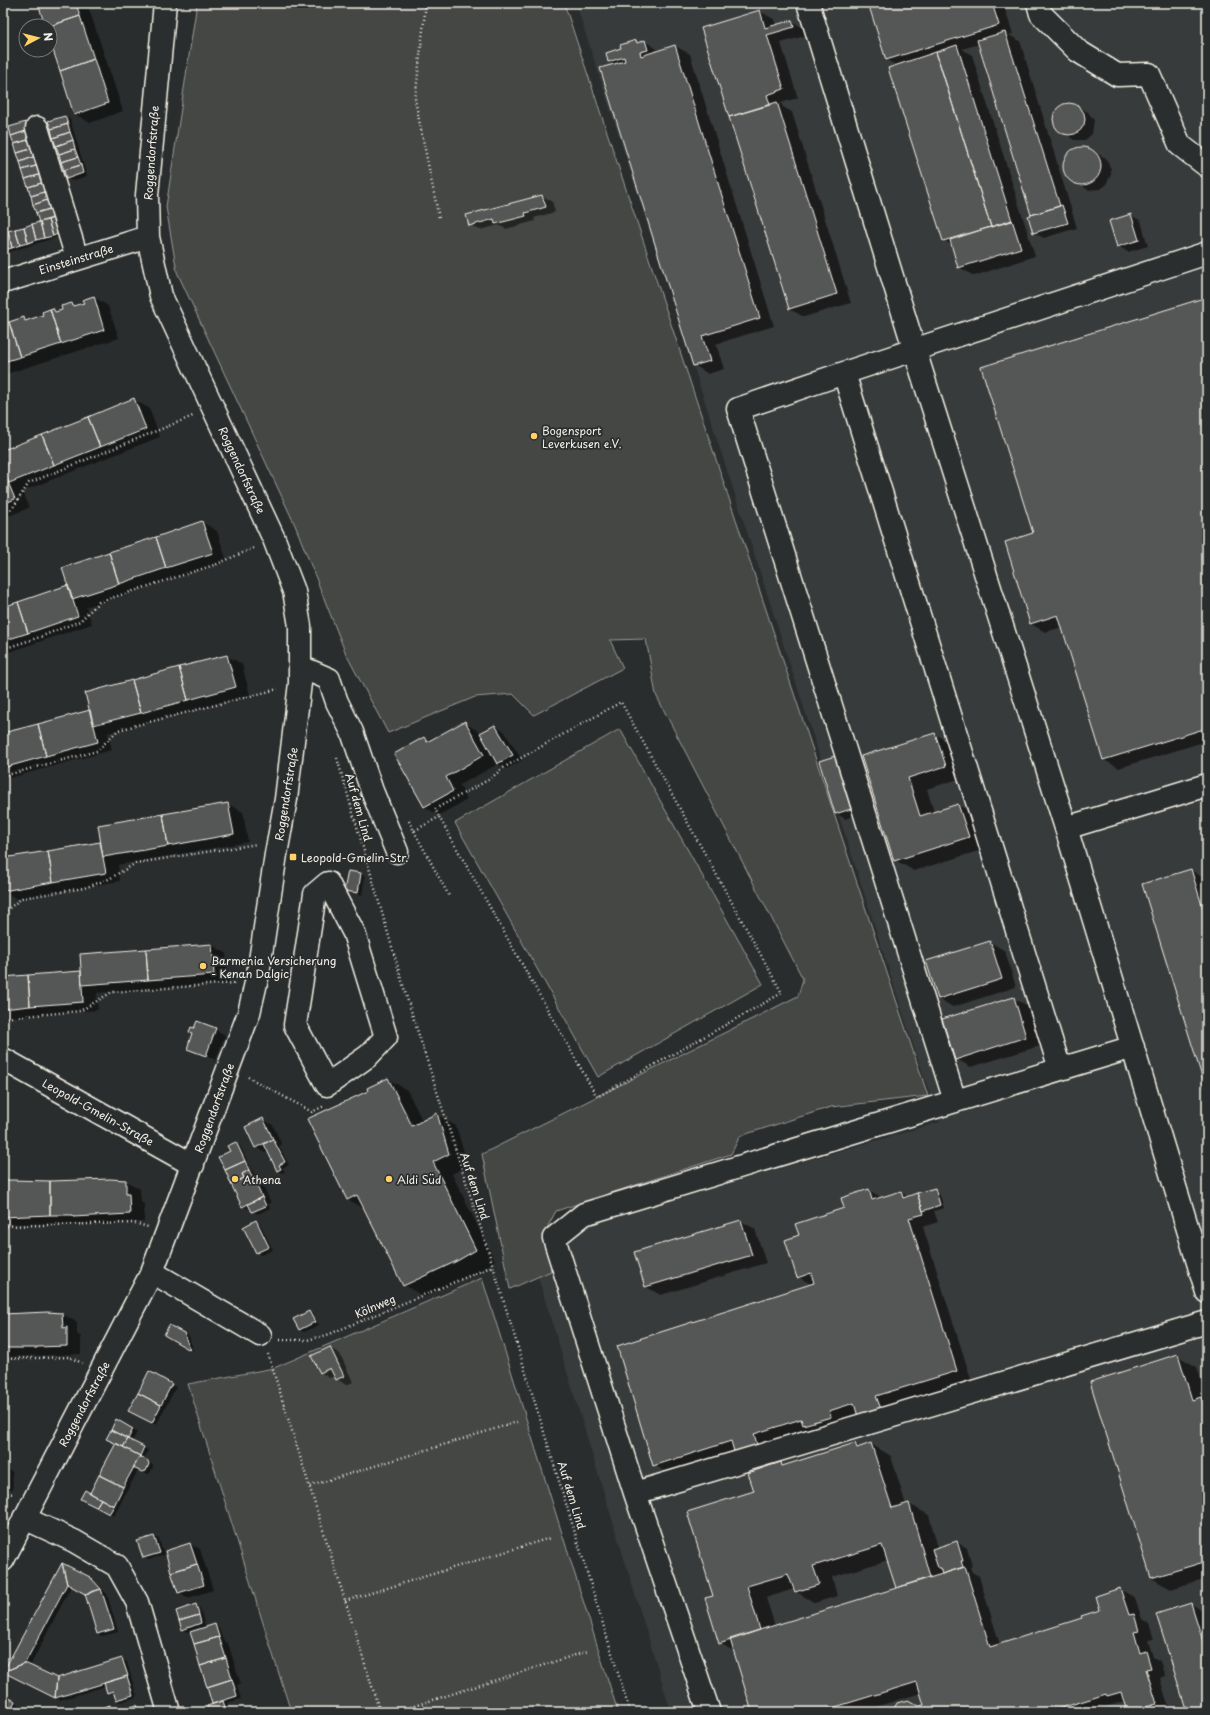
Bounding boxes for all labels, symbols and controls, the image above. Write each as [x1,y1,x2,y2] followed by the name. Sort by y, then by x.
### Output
[18,18,58,58] north arrow
[39,31,57,42] text: N
[139,105,163,201] street label: Roggendorfstraße
[37,240,115,278] street label: Einsteinstraße
[542,422,622,452] place label: Bogensport Leverkusen e.V.
[214,423,270,517] street label: Roggendorfstraße
[529,431,539,441] marker: Bogensport Leverkusen e.V.
[270,746,302,842] street label: Roggendorfstraße
[341,771,377,843] street label: Auf dem Lind
[301,849,409,866] place label: Leopold-Gmelin-Str.
[288,852,298,862] marker: Leopold-Gmelin-Str.
[211,952,336,982] place label: Barmenia Versicherung - Kenan Dalgic
[198,961,208,971] marker: Barmenia Versicherung - Kenan Dalgic
[190,1060,238,1155] street label: Roggendorfstraße
[39,1074,157,1150] street label: Leopold-Gmelin-Straße
[456,1150,494,1222] street label: Auf dem Lind
[243,1171,281,1188] place label: Athena
[397,1171,441,1188] place label: Aldi Süd
[230,1174,240,1184] marker: Athena
[384,1174,394,1184] marker: Aldi Süd
[352,1290,398,1322] street label: Kölnweg
[54,1358,114,1450] street label: Roggendorfstraße
[554,1459,590,1531] street label: Auf dem Lind

